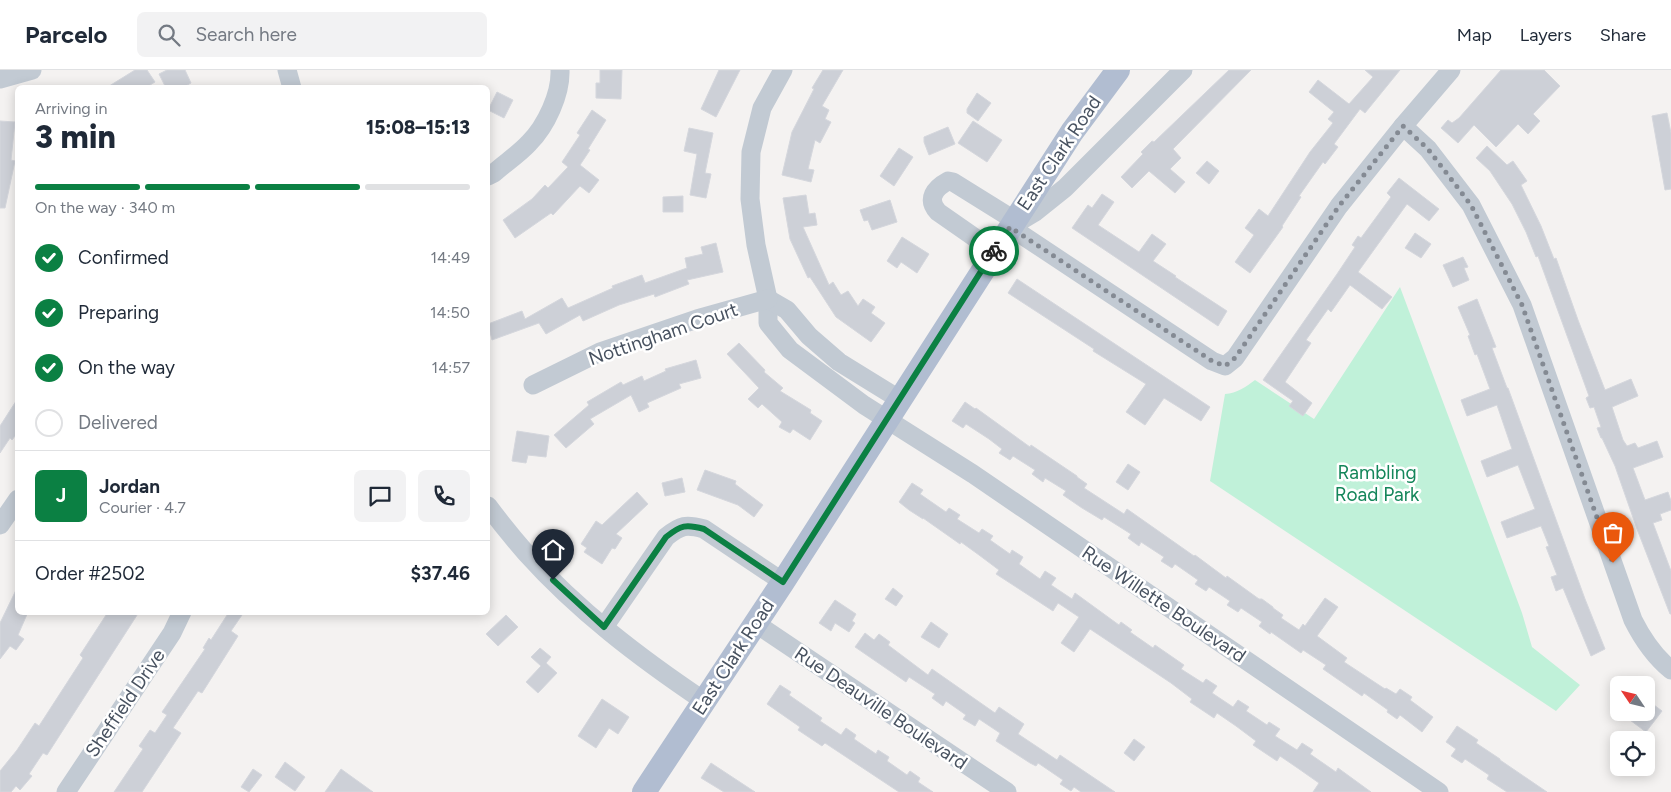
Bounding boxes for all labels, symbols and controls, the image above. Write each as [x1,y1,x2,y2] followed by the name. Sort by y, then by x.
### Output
[137,12,487,57] search box
[25,20,107,49] text: Parcelo
[155,21,183,49] icon: search
[195,23,297,46] text: Search here
[1457,24,1492,46] text: Map
[1520,24,1572,46] text: Layers
[1600,24,1646,46] text: Share
[1012,91,1106,215] street label: East Clark Road
[35,99,107,118] text: Arriving in
[366,116,470,139] text: 15:08–15:13
[35,118,116,156] text: 3 min
[35,198,175,217] text: On the way · 340 m
[969,226,1019,276] courier
[980,237,1008,265] icon: bike
[35,244,63,272] icon: check
[78,246,169,269] text: Confirmed
[430,248,470,267] text: 14:49
[585,298,741,370] street label: Nottingham Court
[35,299,63,327] icon: check
[78,301,159,324] text: Preparing
[430,303,470,322] text: 14:50
[35,354,63,382] icon: check
[78,356,175,379] text: On the way
[432,358,470,377] text: 14:57
[78,411,158,434] text: Delivered
[1335,461,1420,506] park label: Rambling Road Park
[354,470,406,522] button: chat
[418,470,470,522] button: phone
[99,475,160,498] text: Jordan
[56,484,66,507] text: J
[99,498,186,517] text: Courier · 4.7
[1592,512,1634,563] pin
[1599,519,1627,547] icon: bag
[532,529,574,580] pin
[539,536,567,564] icon: home
[1078,541,1250,667] street label: Rue Willette Boulevard
[35,562,145,585] text: Order #2502
[411,562,470,585] text: $37.46
[687,595,779,719] street label: East Clark Road
[790,642,972,774] street label: Rue Deauville Boulevard
[80,645,170,761] street label: Sheffield Drive
[1610,676,1655,721] north arrow
[1610,676,1655,776] map controls
[1610,731,1655,776] button: locate

